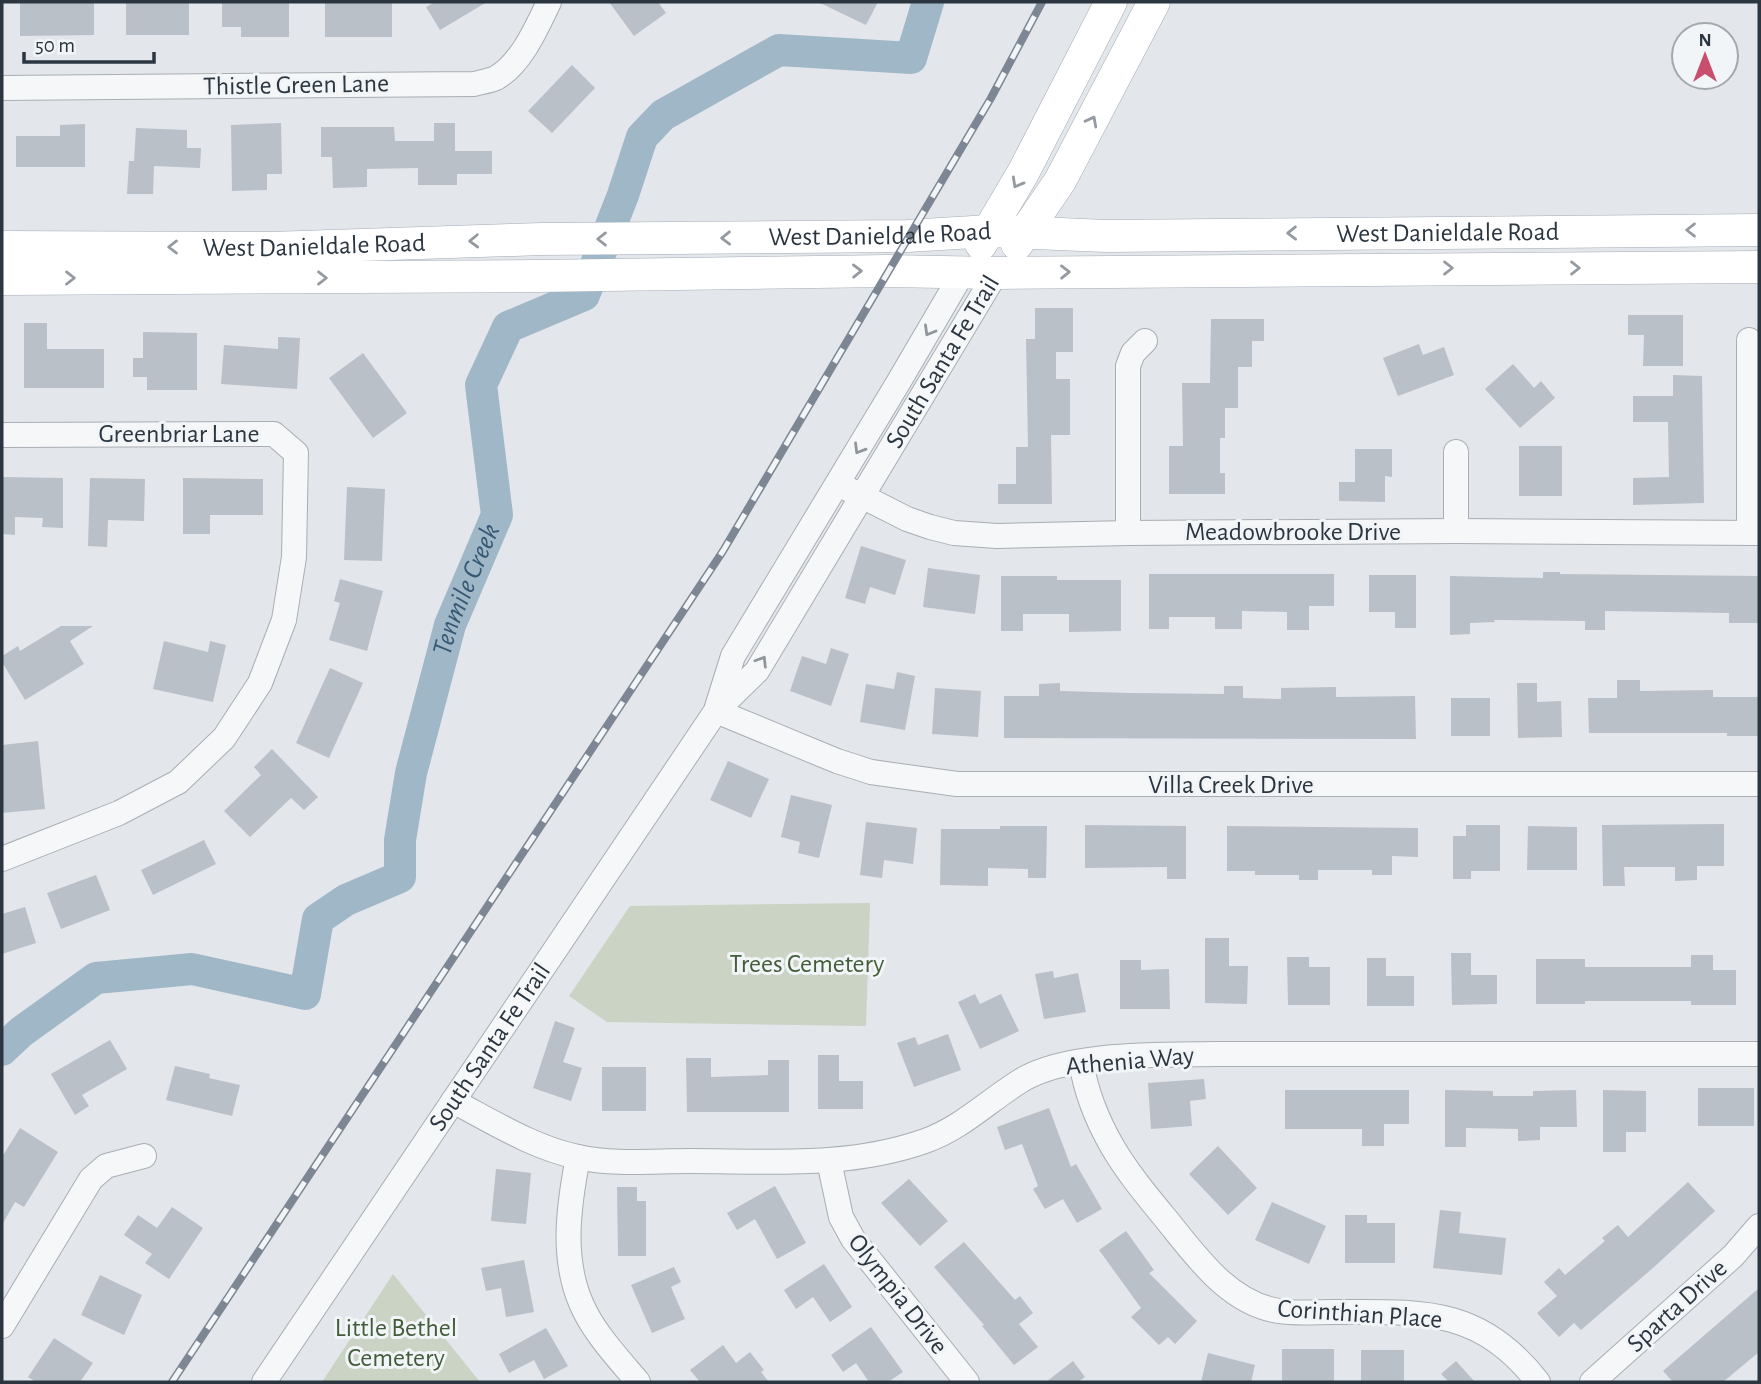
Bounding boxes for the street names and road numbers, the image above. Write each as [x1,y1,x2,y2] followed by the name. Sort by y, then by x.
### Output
[203,70,389,100] street label: Thistle Green Lane
[768,218,992,250] street label: West Danieldale Road
[1336,219,1559,247] street label: West Danieldale Road
[202,230,426,261] street label: West Danieldale Road
[881,271,1004,453] street label: South Santa Fe Trail
[98,421,260,447] street label: Greenbriar Lane
[1185,519,1401,545] street label: Meadowbrooke Drive
[1148,772,1314,798] street label: Villa Creek Drive
[424,958,555,1136] street label: South Santa Fe Trail
[1065,1042,1195,1080] street label: Athenia Way
[843,1229,953,1359] street label: Olympia Drive
[1622,1255,1732,1357] street label: Sparta Drive
[1277,1295,1443,1333] street label: Corinthian Place

